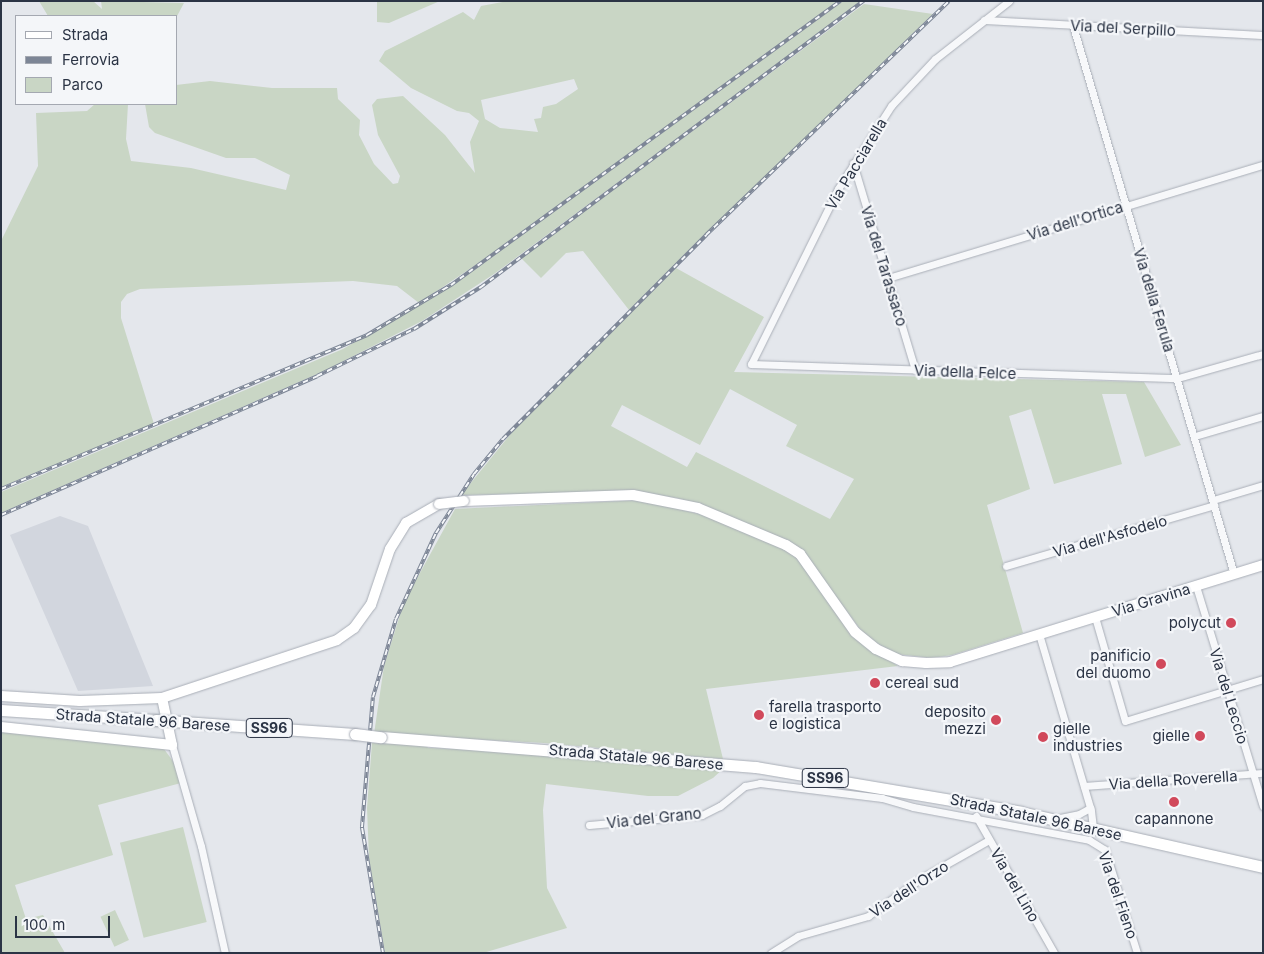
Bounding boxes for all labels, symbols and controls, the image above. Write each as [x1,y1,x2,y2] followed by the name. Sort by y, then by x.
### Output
[15,15,178,105] legend
[1070,16,1176,40] street label: Via del Serpillo
[62,25,108,44] text: Strada
[62,50,119,69] text: Ferrovia
[62,75,103,94] text: Parco
[822,115,890,213] street label: Via Pacciarella
[1025,198,1125,244] street label: Via dell'Ortica
[857,203,911,329] street label: Via del Tarassaco
[1130,246,1178,354] street label: Via della Ferula
[914,361,1016,383] street label: Via della Felce
[1051,511,1169,561] street label: Via dell'Asfodelo
[1110,580,1192,620] street label: Via Gravina
[1169,614,1221,632] place label: polycut
[1225,617,1237,629] marker: polycut
[1076,646,1151,681] place label: panificio del duomo
[1206,646,1252,746] street label: Via del Leccio
[1155,658,1167,670] marker: panificio del duomo
[885,674,959,692] place label: cereal sud
[869,677,881,689] marker: cereal sud
[769,697,882,732] place label: farella trasporto e logistica
[925,702,986,737] place label: deposito mezzi
[55,705,231,735] street label: Strada Statale 96 Barese
[753,709,765,721] marker: farella trasporto e logistica
[990,714,1002,726] marker: deposito mezzi
[245,716,293,740] road number: SS96
[1053,719,1123,754] place label: gielle industries
[1152,727,1190,745] place label: gielle
[1194,730,1206,742] marker: gielle
[1037,731,1049,743] marker: gielle industries
[548,740,724,774] street label: Strada Statale 96 Barese
[801,766,849,790] road number: SS96
[1108,767,1238,793] street label: Via della Roverella
[948,790,1124,844] street label: Strada Statale 96 Barese
[1168,796,1180,808] marker: capannone
[606,804,702,832] street label: Via del Grano
[1134,810,1214,828] place label: capannone
[987,845,1043,925] street label: Via del Lino
[1095,849,1141,941] street label: Via del Fieno
[866,857,952,921] street label: Via dell'Orzo
[18,906,112,938] scale bar
[23,915,65,934] text: 100 m

